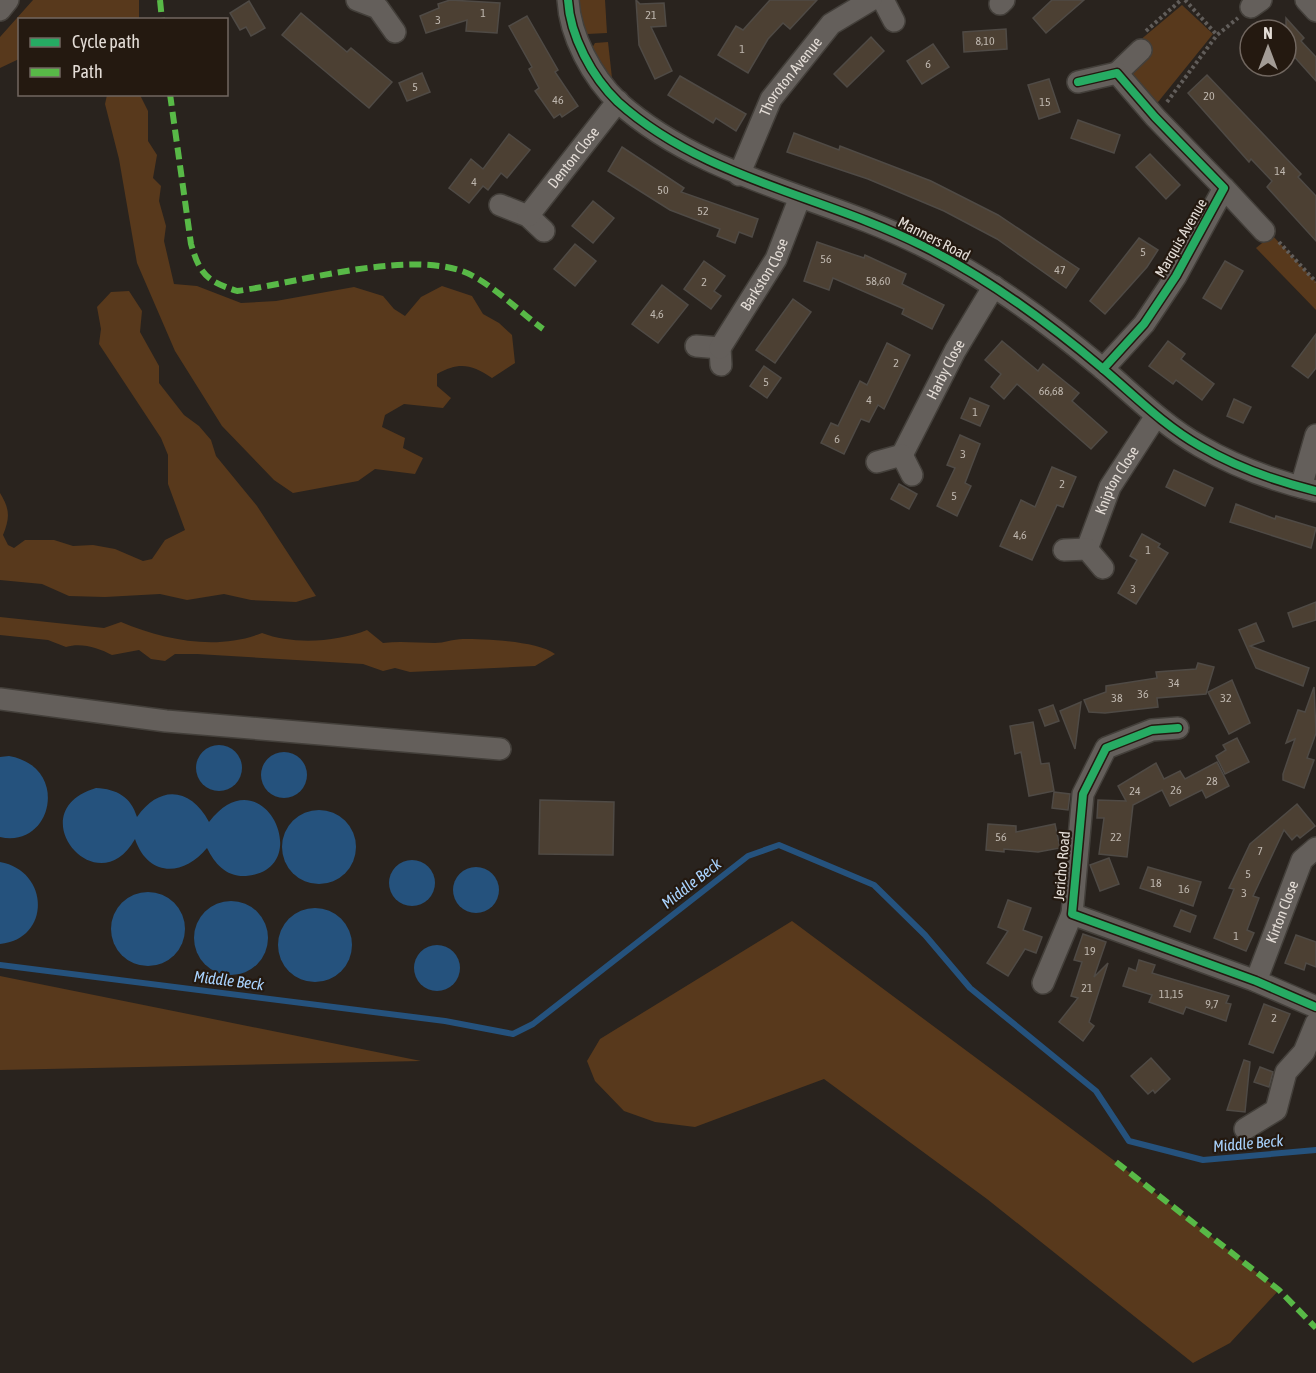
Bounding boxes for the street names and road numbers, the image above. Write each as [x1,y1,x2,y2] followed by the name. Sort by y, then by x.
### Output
[756,33,825,118] street label: Thoroton Avenue
[544,123,602,191] street label: Denton Close
[1151,195,1210,280] street label: Marquis Avenue
[895,213,973,264] street label: Manners Road
[737,236,791,314] street label: Barkston Close
[923,336,968,402] street label: Harby Close
[1092,443,1142,517] street label: Knipton Close
[1050,830,1073,902] street label: Jericho Road
[1262,878,1301,945] street label: Kirton Close

